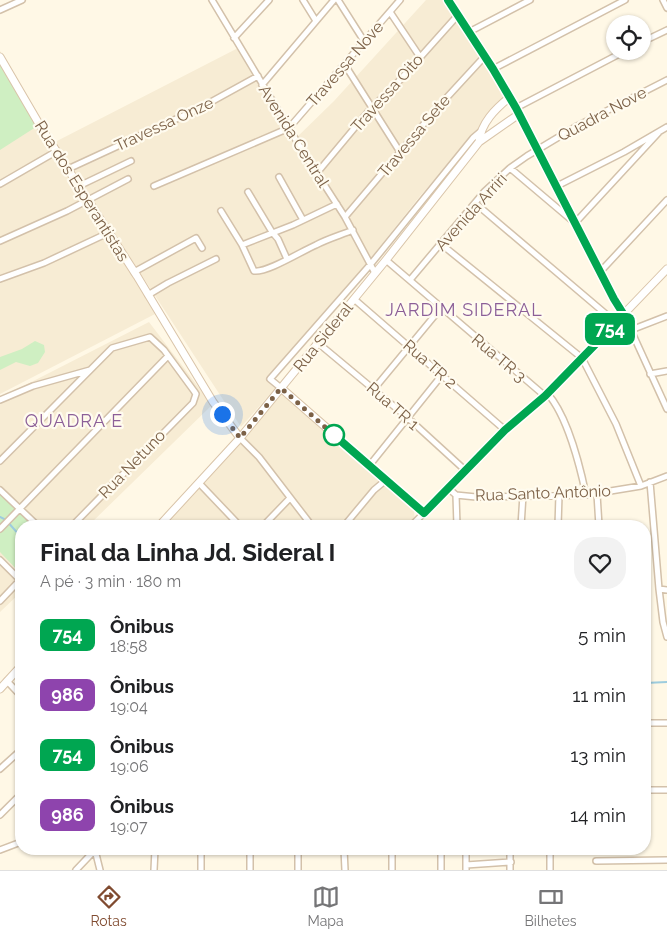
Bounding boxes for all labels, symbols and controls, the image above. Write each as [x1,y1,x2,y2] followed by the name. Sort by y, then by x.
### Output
[606,15,651,60] map controls
[606,15,651,60] button: locate
[303,17,387,111] street label: Travessa Nove
[347,50,427,136] street label: Travessa Oito
[255,81,333,191] street label: Avenida Central
[554,83,650,145] street label: Quadra Nove
[374,91,454,181] street label: Travessa Sete
[112,93,216,155] street label: Travessa Onze
[31,117,133,265] street label: Rua dos Esperantistas
[431,169,511,255] street label: Avenida Arriri
[289,298,357,376] street label: Rua Sideral
[385,299,543,320] district label: JARDIM SIDERAL
[581,313,639,345] line badge: 754
[595,318,625,339] text: 754
[468,330,530,386] street label: Rua TR 3
[399,336,461,392] street label: Rua TR 2
[363,378,423,434] street label: Rua TR 1
[210,402,235,427] your location
[25,410,123,431] district label: QUADRA E
[323,424,345,446] unlabelled marker
[95,426,169,502] street label: Rua Netuno
[475,481,611,505] street label: Rua Santo Antônio
[574,537,626,589] button: heart
[40,538,335,567] text: Final da Linha Jd. Sideral I
[40,572,181,591] text: A pé · 3 min · 180 m
[110,615,174,637] text: Ônibus
[52,624,83,645] text: 754
[578,624,626,646] text: 5 min
[110,637,148,656] text: 18:58
[110,675,174,697] text: Ônibus
[51,684,84,705] text: 986
[572,684,626,706] text: 11 min
[110,697,148,716] text: 19:04
[110,735,174,757] text: Ônibus
[52,744,83,765] text: 754
[570,744,626,766] text: 13 min
[110,757,149,776] text: 19:06
[110,795,174,817] text: Ônibus
[51,804,84,825] text: 986
[570,804,626,826] text: 14 min
[110,817,147,836] text: 19:07
[90,883,127,929] tab: Rotas
[308,883,344,929] tab: Mapa
[525,883,577,929] tab: Bilhetes

